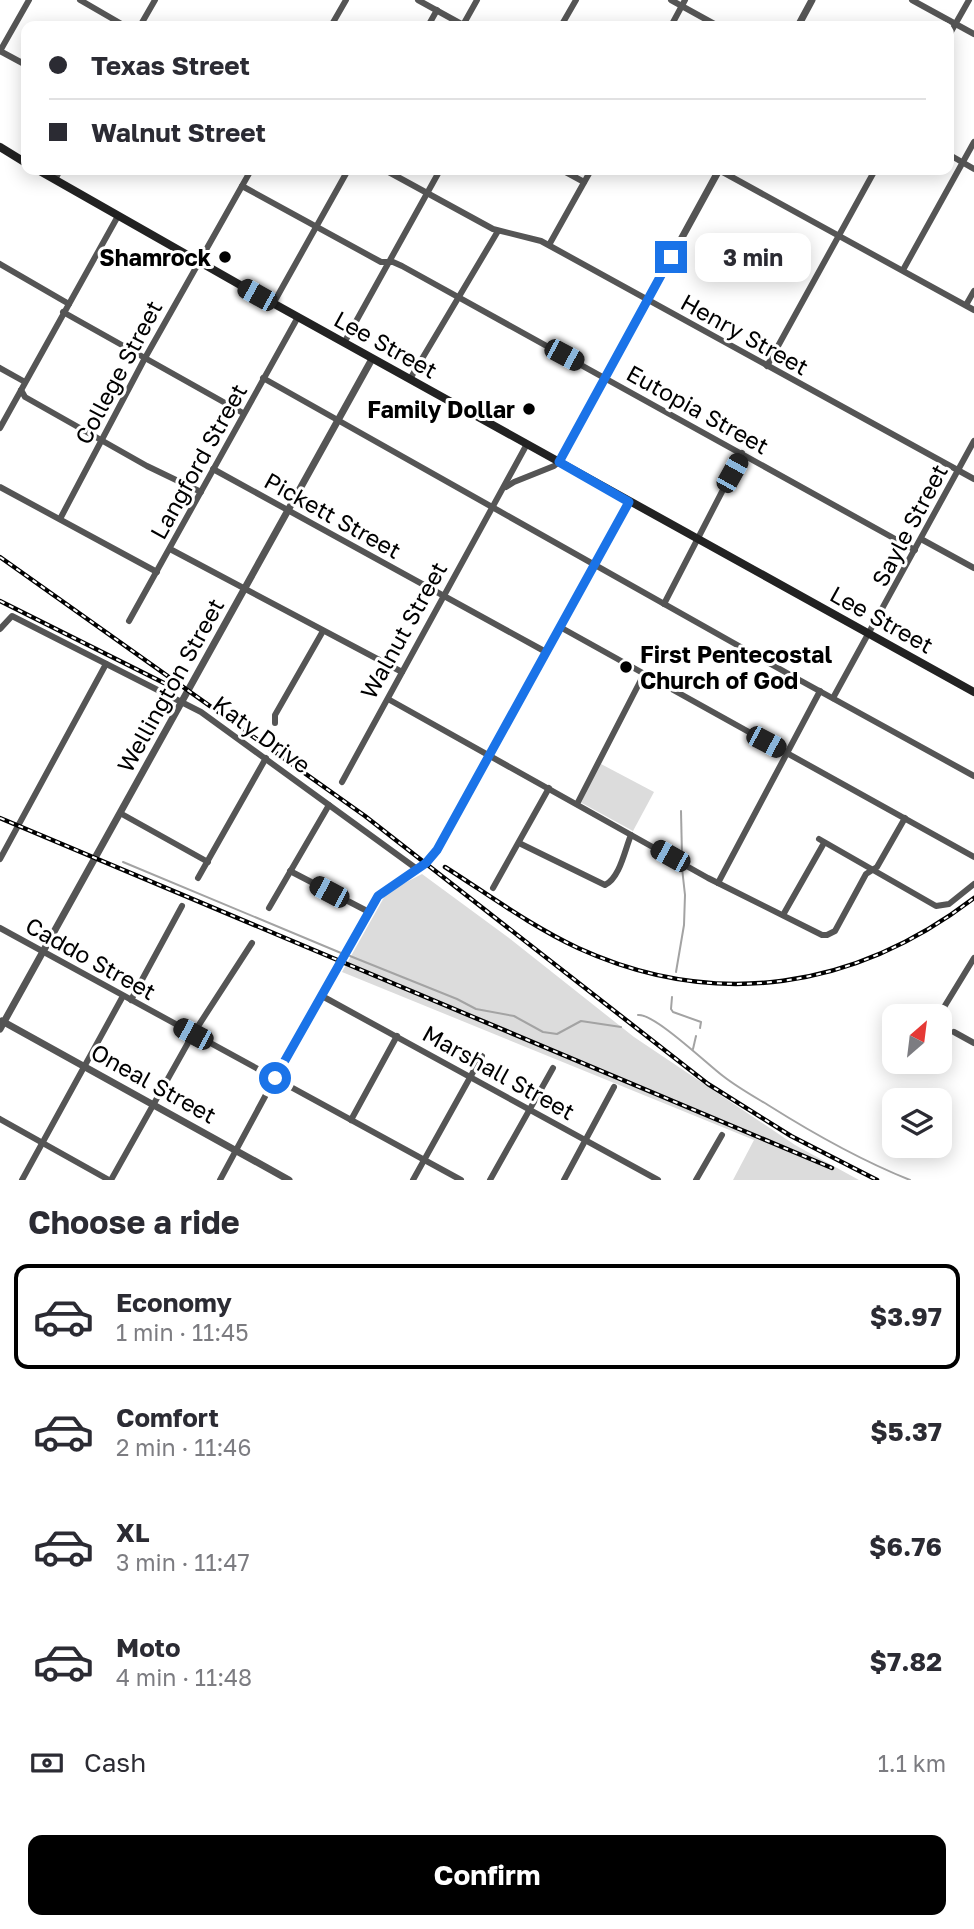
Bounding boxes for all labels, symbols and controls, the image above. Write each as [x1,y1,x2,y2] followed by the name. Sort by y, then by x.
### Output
[91,50,250,81] text: Texas Street
[91,117,266,148] text: Walnut Street
[696,232,811,282] callout: 3 min
[655,241,687,273] route end
[99,243,212,271] place label: Shamrock
[723,243,783,271] text: 3 min
[217,249,233,265] marker: Shamrock
[234,276,281,314] car
[676,287,814,381] street label: Henry Street
[68,295,168,449] street label: College Street
[330,304,442,384] street label: Lee Street
[541,336,588,374] car
[622,358,774,460] street label: Eutopia Street
[144,378,252,544] street label: Langford Street
[367,395,515,423] place label: Family Dollar
[521,401,537,417] marker: Family Dollar
[713,450,752,496] car
[865,459,953,591] street label: Sayle Street
[260,466,406,564] street label: Pickett Street
[354,556,452,704] street label: Walnut Street
[826,579,938,659] street label: Lee Street
[111,593,229,777] street label: Wellington Street
[640,640,832,694] place label: First Pentecostal Church of God
[618,659,634,675] marker: First Pentecostal Church of God
[208,689,316,779] street label: Katy Drive
[743,723,790,761] car
[647,837,694,875] car
[306,873,353,911] car
[21,911,161,1005] street label: Caddo Street
[882,1004,952,1074] north arrow
[882,1004,952,1158] map controls
[170,1015,217,1053] car
[418,1019,580,1125] street label: Marshall Street
[87,1037,221,1129] street label: Oneal Street
[259,1062,291,1094] route start
[882,1088,952,1158] button: layers
[28,1203,240,1241] text: Choose a ride
[32,1285,95,1348] icon: car
[116,1287,232,1318] text: Economy
[870,1301,942,1332] text: $3.97
[116,1318,249,1346] text: 1 min · 11:45
[32,1400,95,1463] icon: car
[116,1402,219,1433] text: Comfort
[870,1416,942,1447] text: $5.37
[116,1433,251,1461] text: 2 min · 11:46
[32,1515,95,1578] icon: car
[116,1517,150,1548] text: XL
[869,1531,942,1562] text: $6.76
[116,1548,250,1576] text: 3 min · 11:47
[32,1630,95,1693] icon: car
[116,1632,181,1663] text: Moto
[870,1646,942,1677] text: $7.82
[116,1663,252,1691] text: 4 min · 11:48
[28,1744,66,1782] icon: cash
[84,1747,146,1778] text: Cash
[878,1749,946,1777] text: 1.1 km
[28,1835,946,1915] button: Confirm

